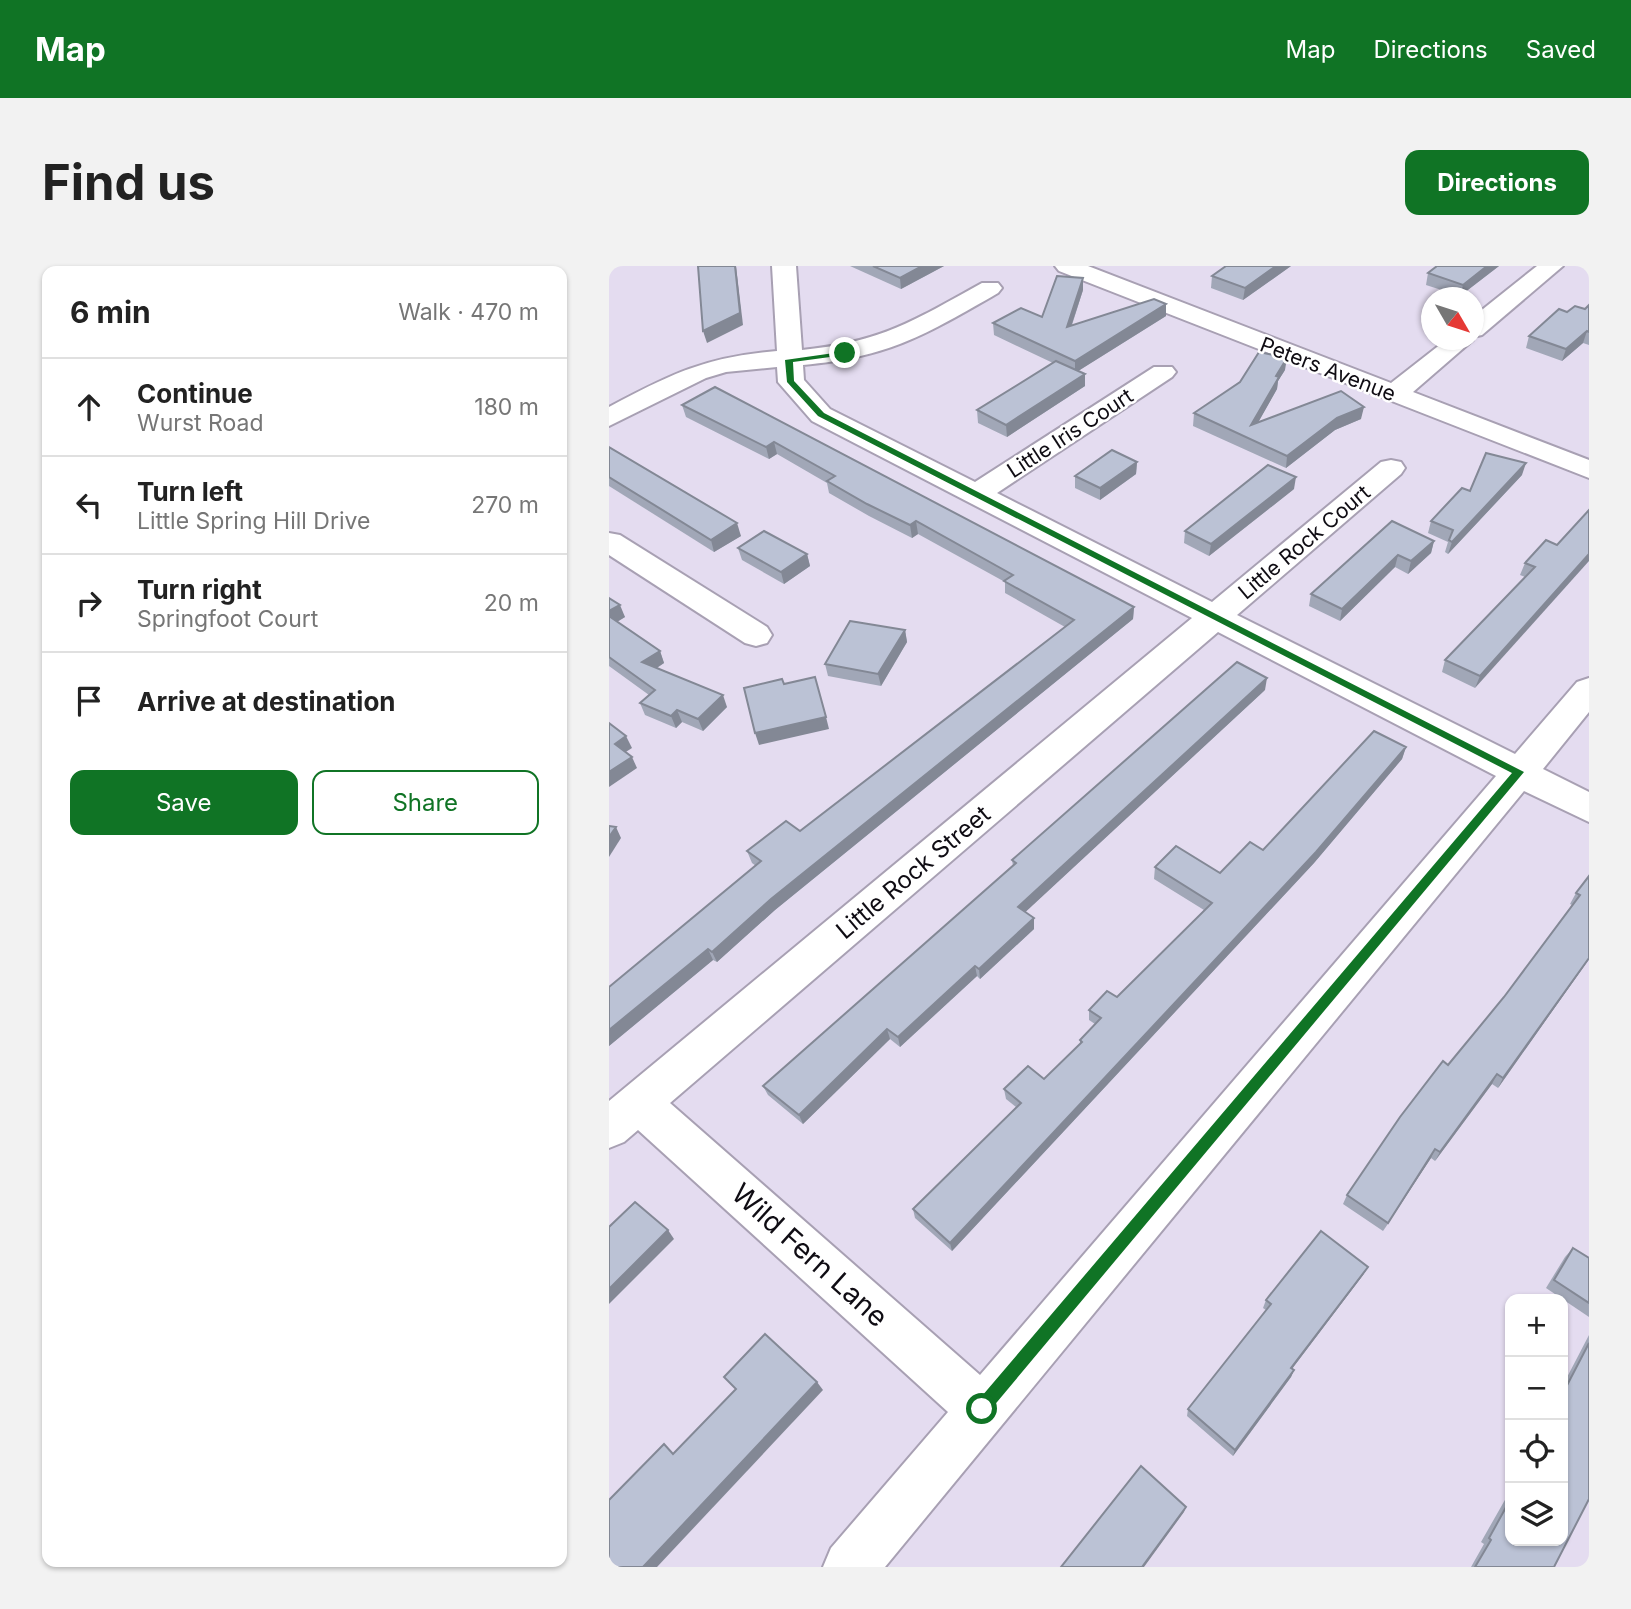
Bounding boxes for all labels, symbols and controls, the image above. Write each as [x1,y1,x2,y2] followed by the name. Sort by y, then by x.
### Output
[35,29,106,69] text: Map
[1286,35,1335,64] text: Map
[1373,35,1488,64] text: Directions
[1526,35,1596,64] text: Saved
[1405,150,1589,215] button: Directions
[42,153,215,212] text: Find us
[1421,287,1484,350] north arrow
[70,294,151,330] text: 6 min
[398,298,539,326] text: Walk · 470 m
[1257,332,1399,406] street label: Peters Avenue
[829,337,860,368] route end
[137,378,253,409] text: Continue
[1002,383,1138,483] street label: Little Iris Court
[70,388,108,426] icon: ahead
[474,393,539,421] text: 180 m
[137,409,264,437] text: Wurst Road
[137,476,243,507] text: Turn left
[1233,480,1375,604] street label: Little Rock Court
[70,486,108,524] icon: left
[471,491,539,519] text: 270 m
[137,507,370,535] text: Little Spring Hill Drive
[137,574,262,605] text: Turn right
[70,584,108,622] icon: right
[484,589,539,617] text: 20 m
[137,605,318,633] text: Springfoot Court
[70,682,108,720] icon: arrive
[137,686,396,717] text: Arrive at destination
[70,770,298,835] button: Save
[312,770,539,835] button: Share
[830,799,996,945] street label: Little Rock Street
[725,1176,895,1334] street label: Wild Fern Lane
[1505,1294,1568,1546] map controls
[1505,1294,1568,1357] button: +
[1505,1357,1568,1420] button: −
[966,1393,997,1424] route start
[1505,1420,1568,1483] button: locate
[1505,1483,1568,1546] button: layers

